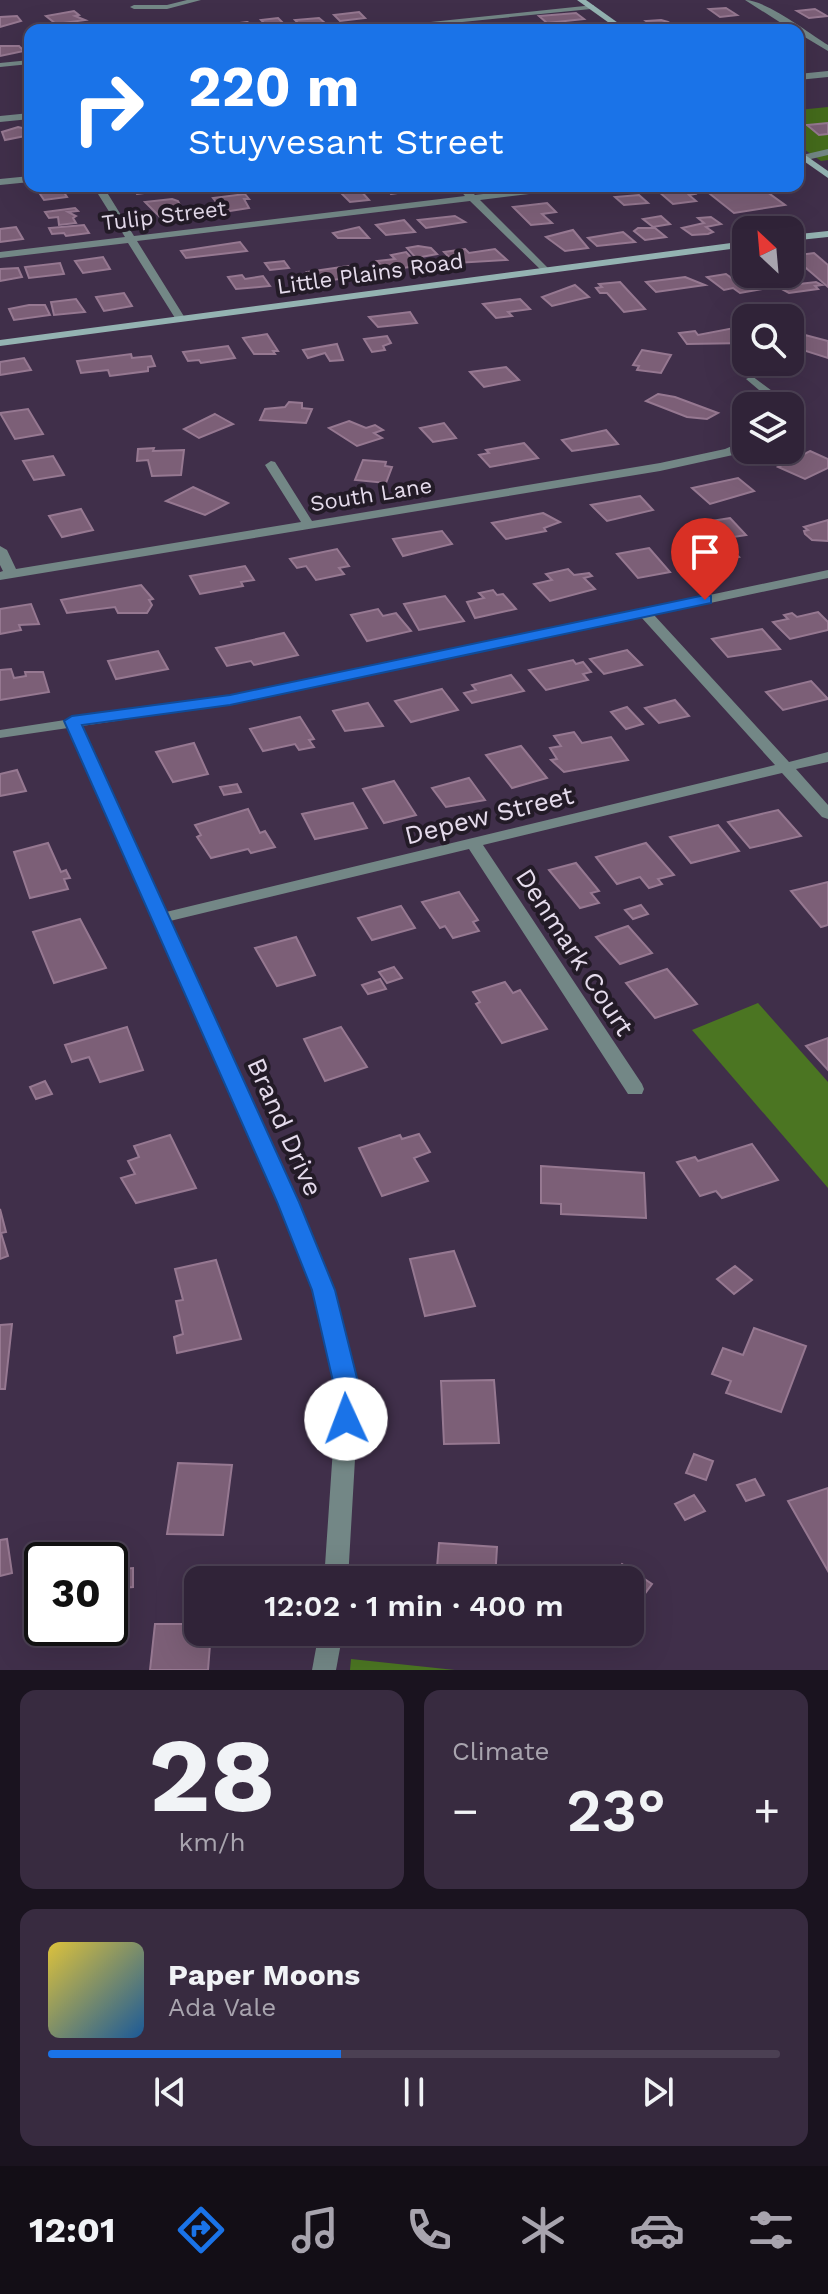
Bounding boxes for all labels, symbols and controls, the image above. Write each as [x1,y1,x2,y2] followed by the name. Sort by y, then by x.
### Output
[188,54,360,120] text: 220 m
[56,56,160,160] icon: right
[188,121,504,163] text: Stuyvesant Street
[100,195,228,236] street label: Tulip Street
[732,216,804,288] north arrow
[732,216,804,464] map controls
[275,248,465,299] street label: Little Plains Road
[732,304,804,376] button: search
[732,392,804,464] button: layers
[308,473,434,516] street label: South Lane
[671,518,739,600] pin
[683,530,727,574] icon: arrive
[401,779,577,850] street label: Depew Street
[510,863,640,1041] street label: Denmark Court
[241,1053,329,1201] street label: Brand Drive
[304,1377,388,1461] position arrow
[24,1542,128,1646] speed limit sign: 30
[264,1588,564,1623] text: 12:02 · 1 min · 400 m
[148,1714,276,1836] text: 28
[452,1736,550,1766] text: Climate
[566,1775,666,1846] text: 23°
[452,1785,479,1837] text: −
[753,1785,780,1837] text: +
[179,1827,245,1857] text: km/h
[168,1957,360,1992] text: Paper Moons
[168,1992,276,2022] text: Ada Vale
[148,2070,192,2114] icon: previous
[392,2070,436,2114] icon: pause
[636,2070,680,2114] icon: next
[173,2202,229,2258] icon: directions
[287,2202,343,2258] icon: music
[401,2202,457,2258] icon: phone
[515,2202,571,2258] icon: climate
[629,2202,685,2258] icon: car
[743,2202,799,2258] icon: filters
[29,2209,116,2251] text: 12:01

